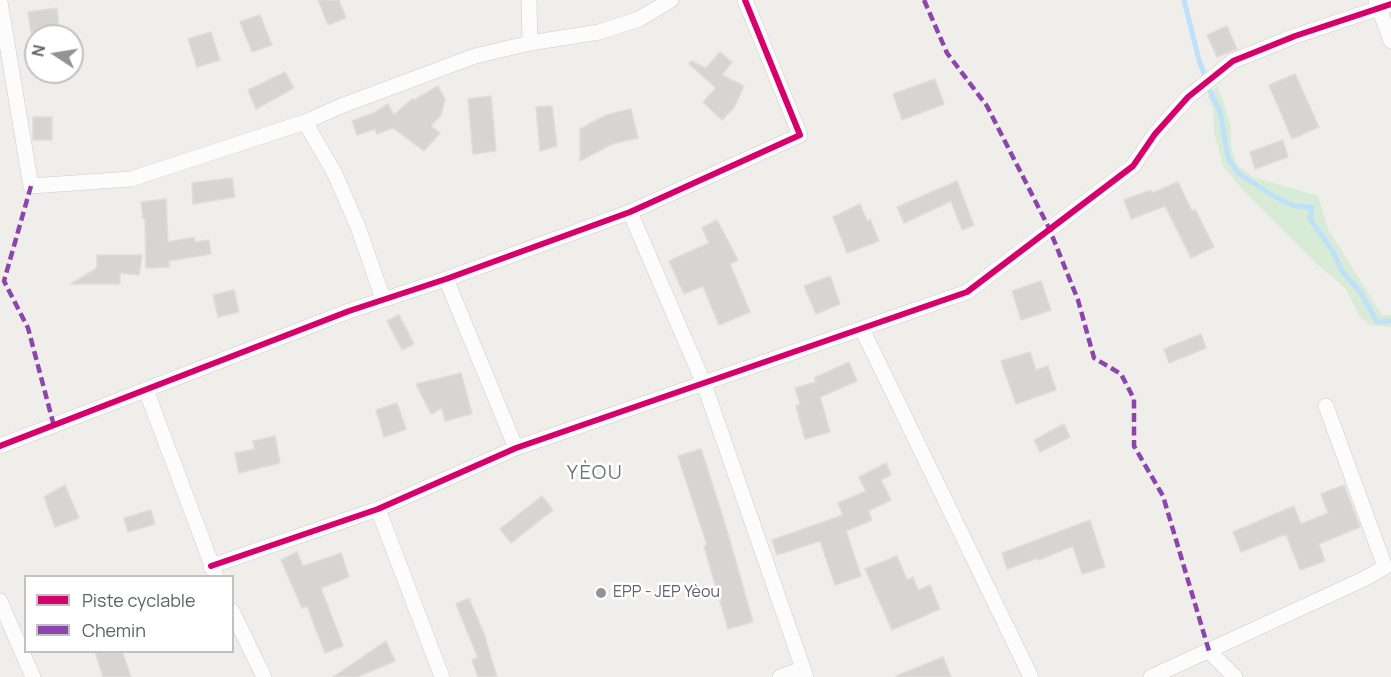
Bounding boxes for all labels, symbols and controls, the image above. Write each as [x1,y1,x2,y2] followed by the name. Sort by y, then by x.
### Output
[24,24,84,84] north arrow
[26,43,50,59] text: N
[567,461,623,485] district label: YÈOU
[24,575,234,653] legend
[613,583,720,603] place label: EPP - JEP Yèou
[594,586,608,600] marker: EPP - JEP Yèou
[82,588,196,612] text: Piste cyclable
[82,618,146,642] text: Chemin

